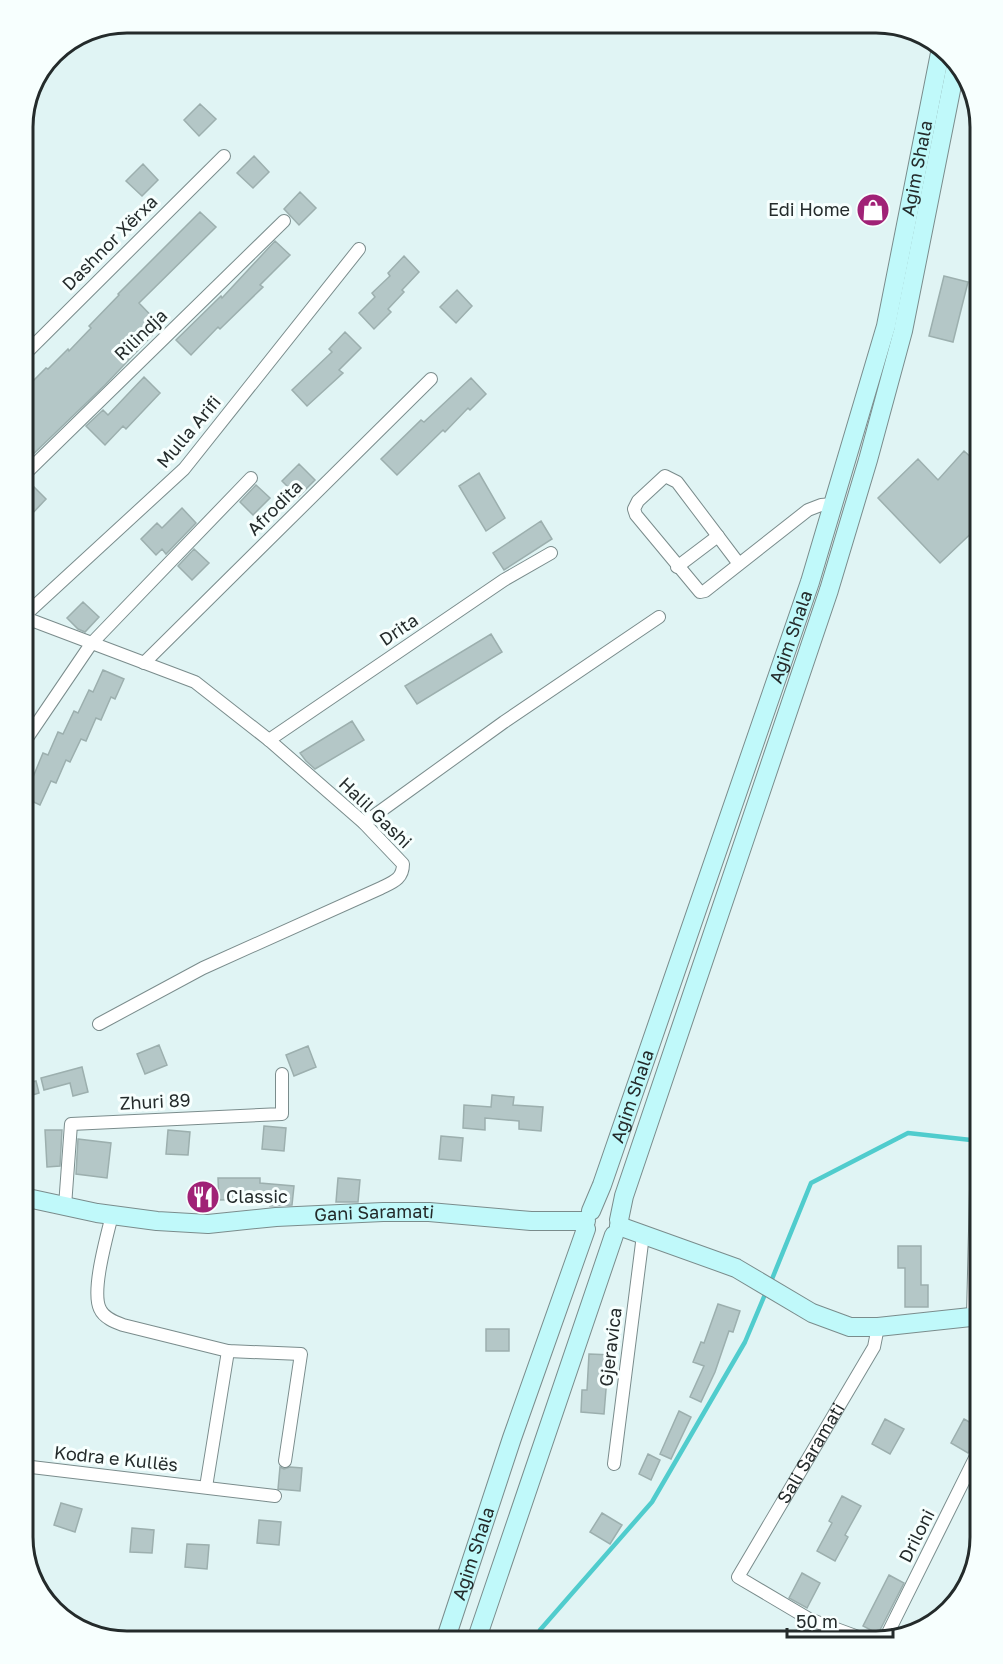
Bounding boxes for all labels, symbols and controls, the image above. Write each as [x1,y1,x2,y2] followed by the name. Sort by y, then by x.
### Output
[896,118,936,218] street label: Agim Shala
[57,190,162,295] street label: Dashnor Xërxa
[855,192,891,228] shop icon: Edi Home
[768,198,850,220] place label: Edi Home
[109,304,171,365] street label: Rilindja
[152,391,225,472] street label: Mulla Arifi
[242,475,307,540] street label: Afrodita
[764,587,816,686] street label: Agim Shala
[375,608,422,650] street label: Drita
[335,772,417,852] street label: Halil Gashi
[605,1047,658,1145] street label: Agim Shala
[119,1088,191,1114] street label: Zhuri 89
[185,1179,221,1215] restaurant icon: Classic
[226,1185,288,1207] place label: Classic
[314,1200,435,1225] street label: Gani Saramati
[594,1306,626,1388] street label: Gjeravica
[772,1398,849,1507] street label: Sali Saramati
[53,1441,179,1475] street label: Kodra e Kullës
[447,1504,499,1603] street label: Agim Shala
[893,1505,939,1566] street label: Driloni
[787,1601,894,1639] scale bar
[796,1610,838,1632] text: 50 m

